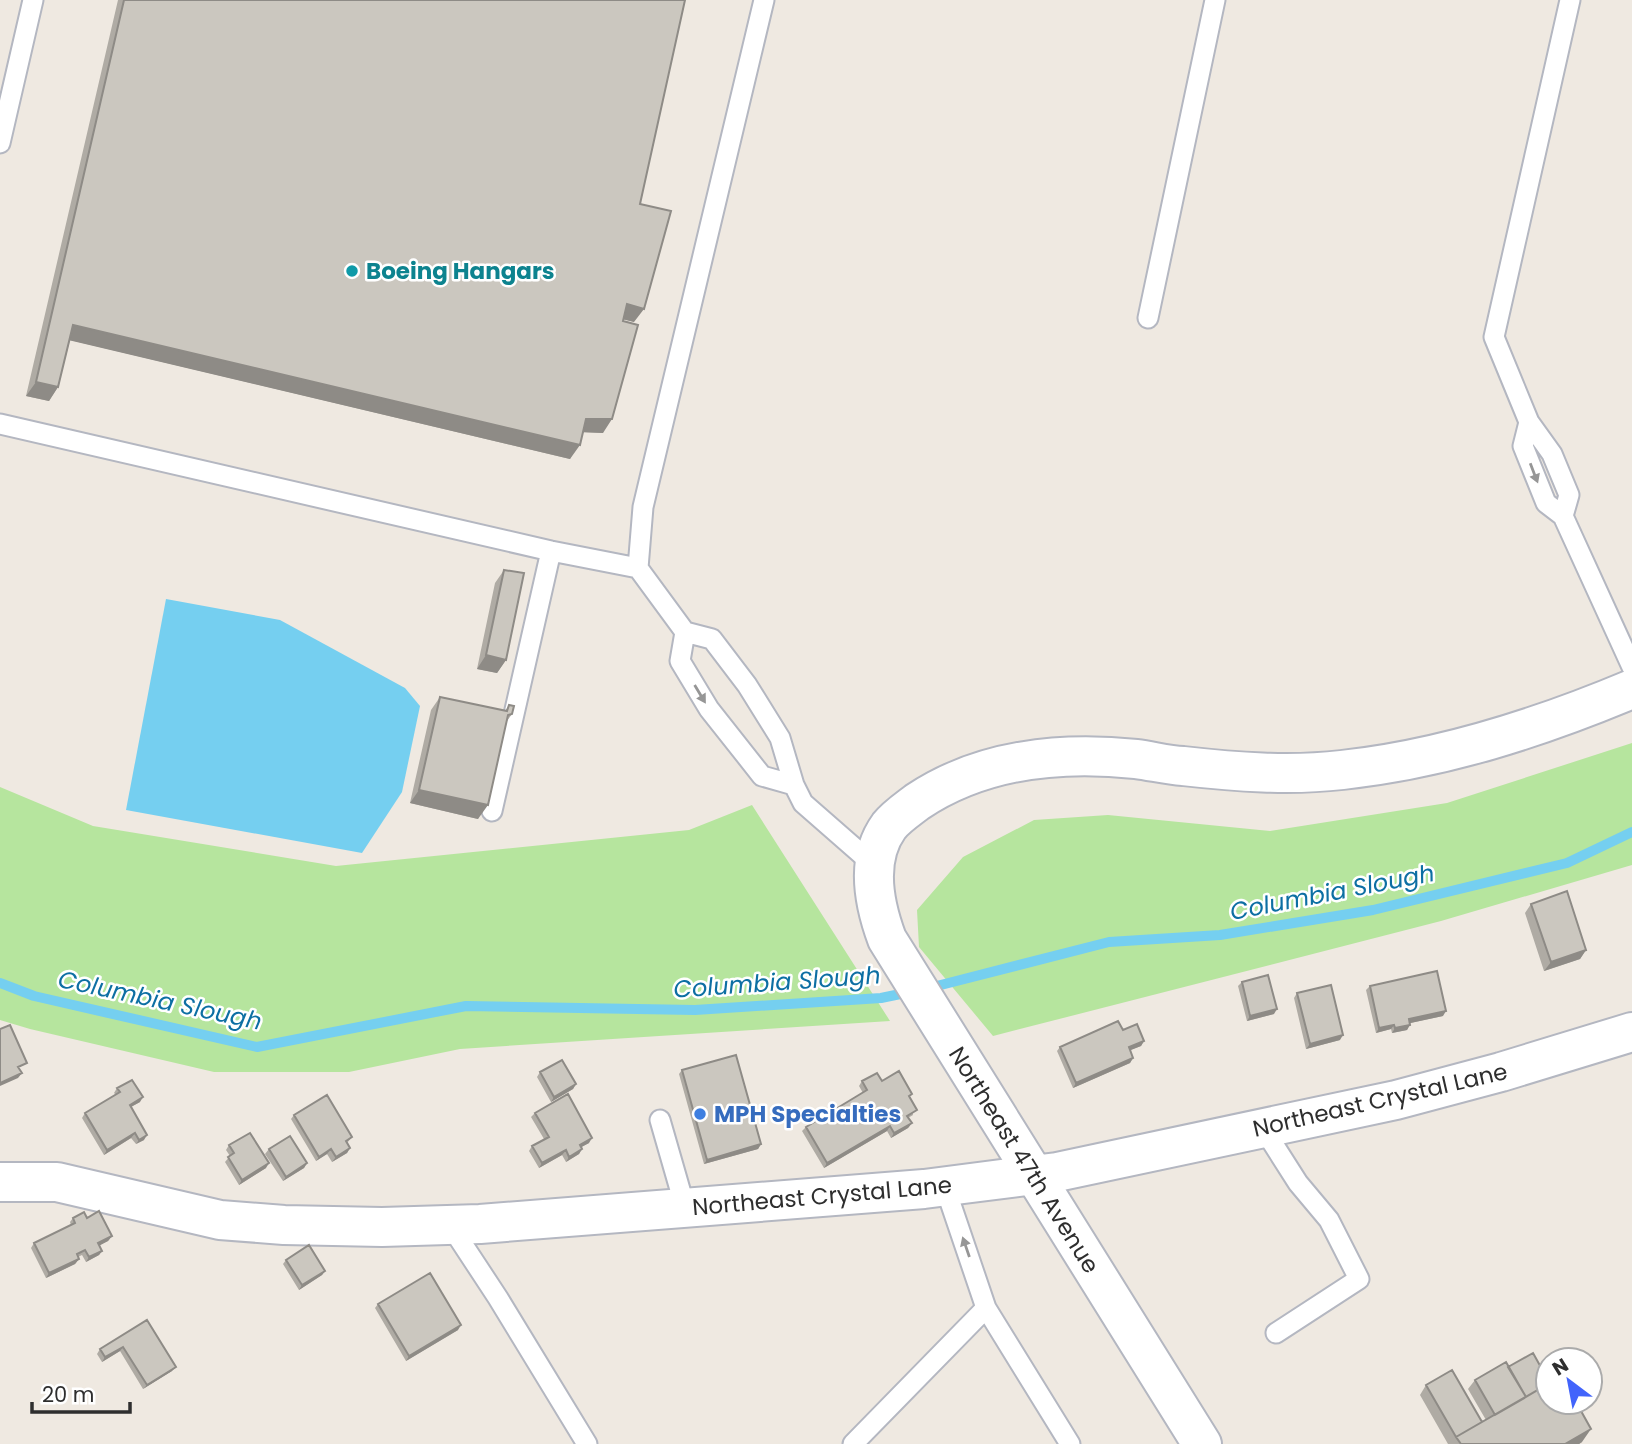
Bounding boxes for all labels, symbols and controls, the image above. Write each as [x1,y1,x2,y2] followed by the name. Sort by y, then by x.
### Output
[366,255,555,287] place label: Boeing Hangars
[344,263,360,279] marker: Boeing Hangars
[1528,463,1539,484] one-way arrow
[694,685,706,704] one-way arrow
[1227,856,1437,928] water label: Columbia Slough
[672,958,882,1006] water label: Columbia Slough
[55,962,265,1038] water label: Columbia Slough
[941,1041,1107,1279] street label: Northeast 47th Avenue
[1250,1055,1510,1145] street label: Northeast Crystal Lane
[714,1098,901,1130] place label: MPH Specialties
[692,1106,708,1122] marker: MPH Specialties
[691,1169,953,1223] street label: Northeast Crystal Lane
[960,1237,971,1258] one-way arrow
[1534,1346,1604,1416] north arrow
[1547,1352,1573,1382] text: N
[32,1370,130,1414] scale bar
[42,1380,95,1409] text: 20 m

